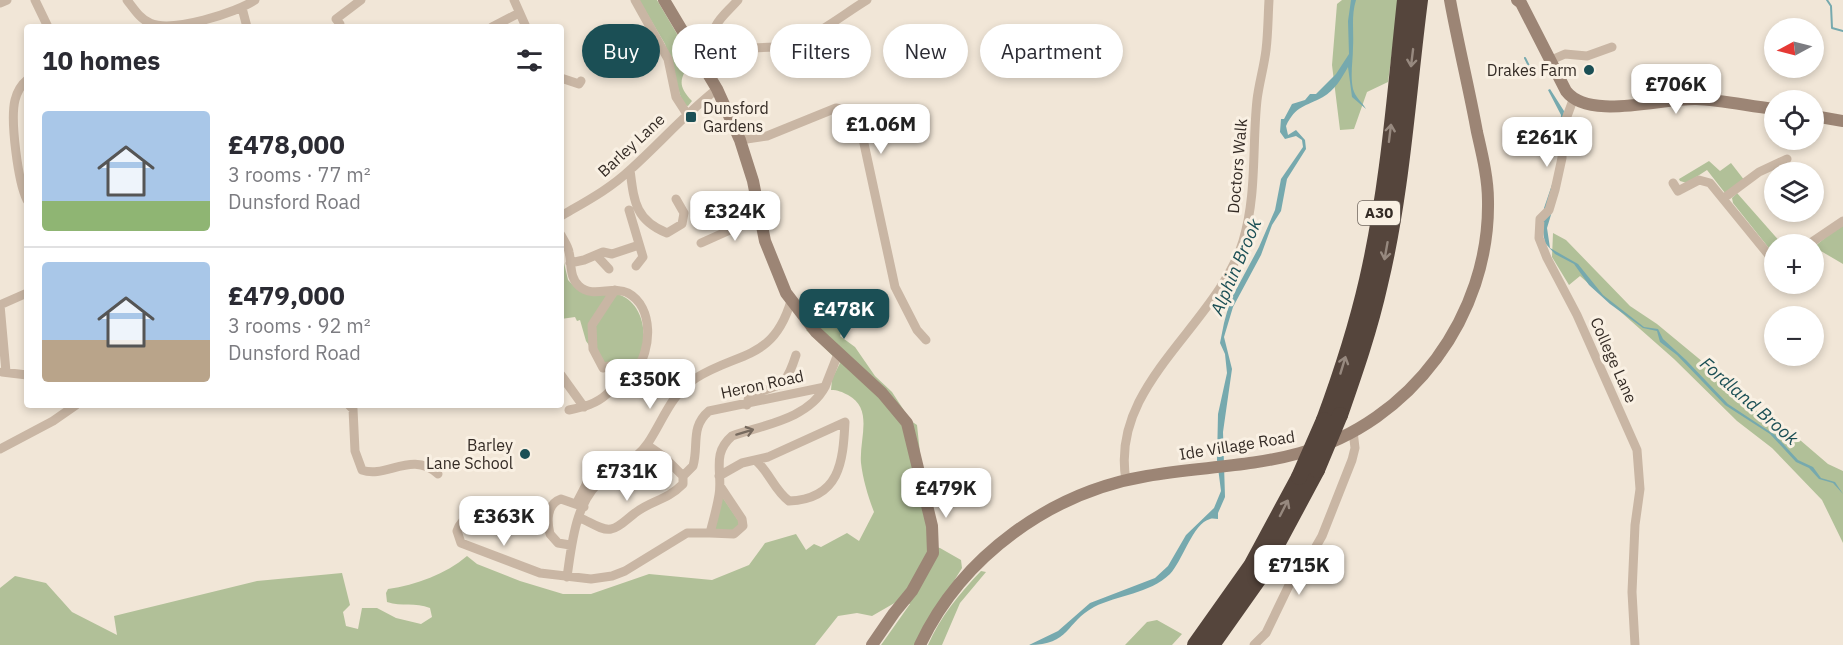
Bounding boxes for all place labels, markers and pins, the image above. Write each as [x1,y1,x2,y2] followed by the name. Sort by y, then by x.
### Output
[1487,60,1577,80] place label: Drakes Farm
[1582,63,1596,77] marker: Drakes Farm
[1634,64,1718,115] pin: £706K
[703,98,769,136] place label: Dunsford Gardens
[832,104,930,155] pin: £1.06M
[684,110,698,124] marker: Dunsford Gardens
[1505,117,1589,168] pin: £261K
[693,191,777,242] pin: £324K
[802,289,886,340] pin: £478K
[608,359,692,410] pin: £350K
[426,435,513,473] place label: Barley Lane School
[518,447,532,461] marker: Barley Lane School
[585,451,669,502] pin: £731K
[904,468,988,519] pin: £479K
[462,496,546,547] pin: £363K
[1257,545,1341,596] pin: £715K

